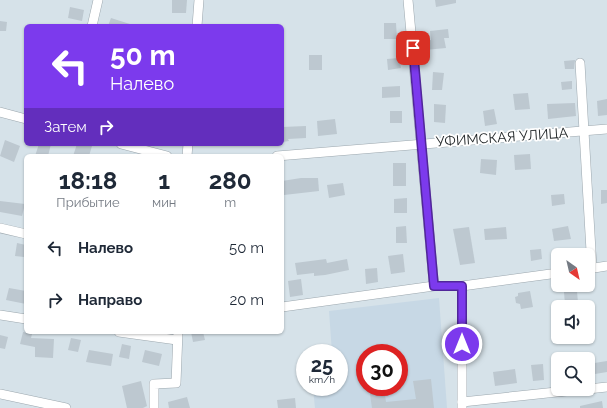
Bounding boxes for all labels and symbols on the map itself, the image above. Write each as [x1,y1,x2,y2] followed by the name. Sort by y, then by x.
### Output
[396,31,430,65] pin
[435,124,569,150] street label: УФИМСКАЯ УЛИЦА
[551,248,595,292] north arrow
[441,323,483,365] position arrow
[356,344,408,396] speed limit sign: 30

